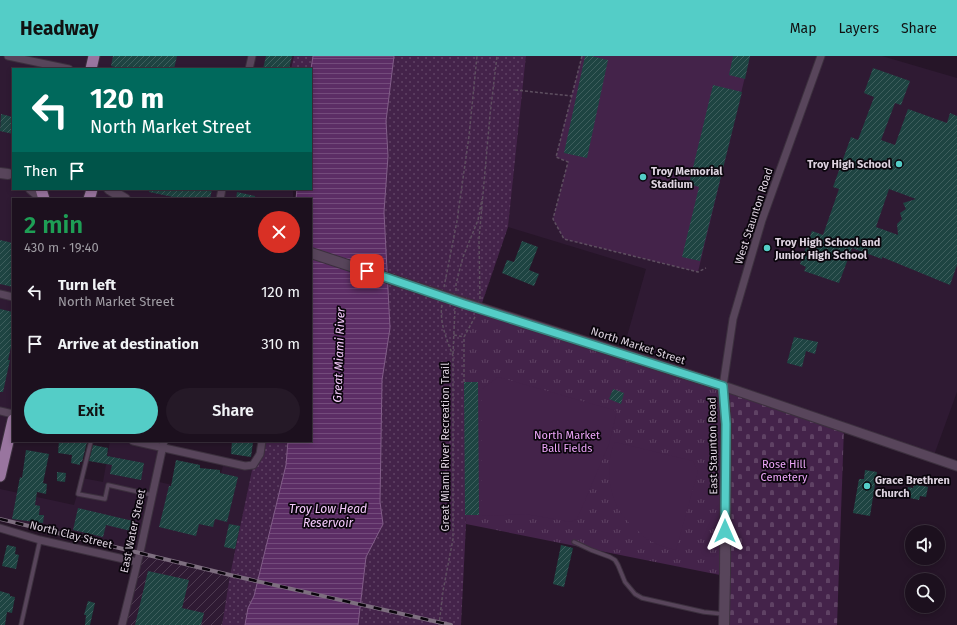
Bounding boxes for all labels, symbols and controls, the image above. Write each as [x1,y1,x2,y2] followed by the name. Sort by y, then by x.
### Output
[20,17,99,40] text: Headway
[790,20,816,37] text: Map
[838,20,879,37] text: Layers
[901,20,937,37] text: Share
[90,82,164,115] text: 120 m
[24,84,76,136] icon: left
[90,116,251,138] text: North Market Street
[807,158,892,171] place label: Troy High School
[894,159,904,169] marker: Troy High School
[66,160,88,182] icon: arrive
[24,162,58,180] text: Then
[651,165,723,191] place label: Troy Memorial Stadium
[732,166,776,266] street label: West Staunton Road
[638,172,648,182] marker: Troy Memorial Stadium
[24,211,83,239] text: 2 min
[258,211,300,253] button: close
[774,236,880,262] place label: Troy High School and Junior High School
[24,240,99,255] text: 430 m · 19:40
[762,243,772,253] marker: Troy High School and Junior High School
[350,254,384,288] pin
[356,260,378,282] icon: arrive
[58,276,116,294] text: Turn left
[24,281,46,303] icon: left
[261,283,300,301] text: 120 m
[58,294,174,309] text: North Market Street
[330,307,348,403] water label: Great Miami River
[589,325,687,367] street label: North Market Street
[24,333,46,355] icon: arrive
[58,335,199,353] text: Arrive at destination
[261,335,300,353] text: 310 m
[439,363,452,531] street label: Great Miami River Recreation Trail
[24,388,158,434] button: Exit
[166,388,300,434] button: Share
[706,397,720,495] street label: East Staunton Road
[534,429,600,455] park label: North Market Ball Fields
[761,458,808,484] park label: Rose Hill Cemetery
[875,474,950,500] place label: Grace Brethren Church
[862,481,872,491] marker: Grace Brethren Church
[118,488,148,574] street label: East Water Street
[289,502,367,530] water label: Troy Low Head Reservoir
[704,510,746,552] position arrow
[28,518,114,552] street label: North Clay Street
[905,525,945,613] map controls
[905,525,945,565] button: sound
[905,573,945,613] button: search

